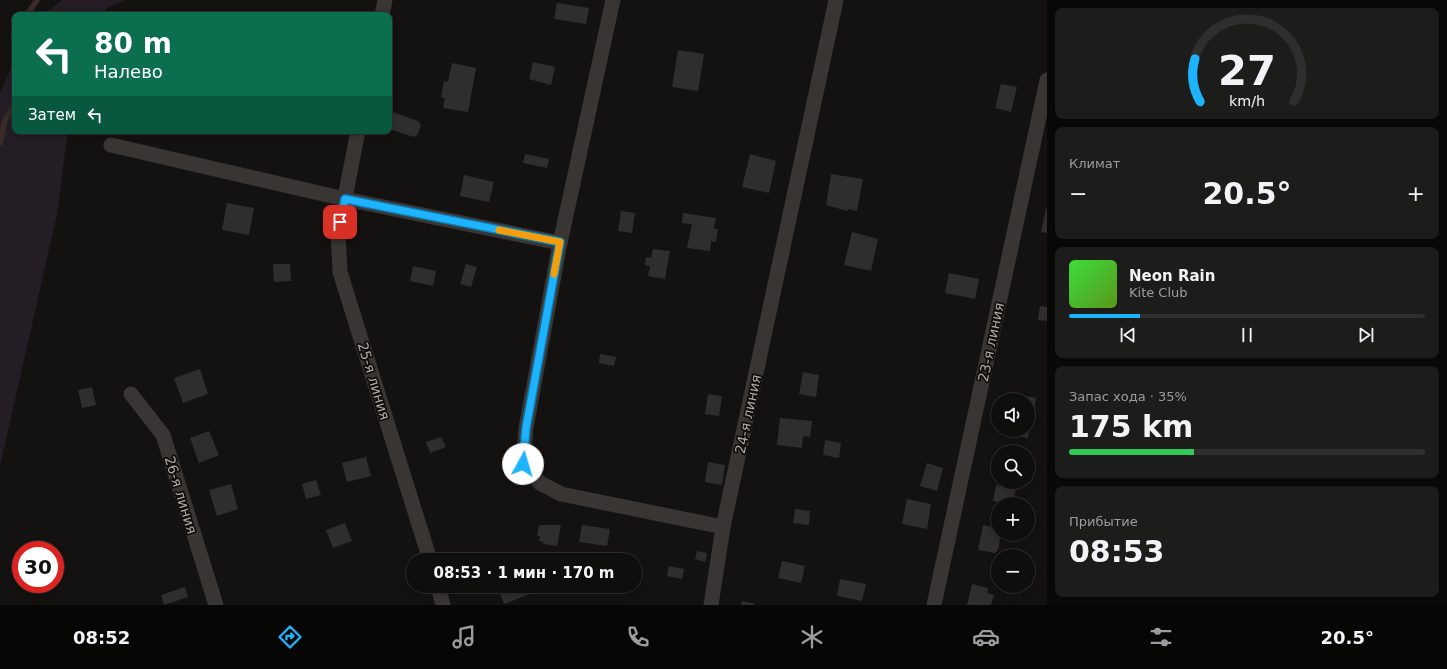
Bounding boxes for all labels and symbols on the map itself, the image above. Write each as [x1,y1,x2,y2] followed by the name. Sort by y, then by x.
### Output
[323,205,357,239] pin
[975,301,1007,383] street label: 23-я линия
[355,340,393,422] street label: 25-я линия
[732,373,764,455] street label: 24-я линия
[502,443,544,485] position arrow
[162,454,200,536] street label: 26-я линия
[12,541,64,593] speed limit sign: 30

